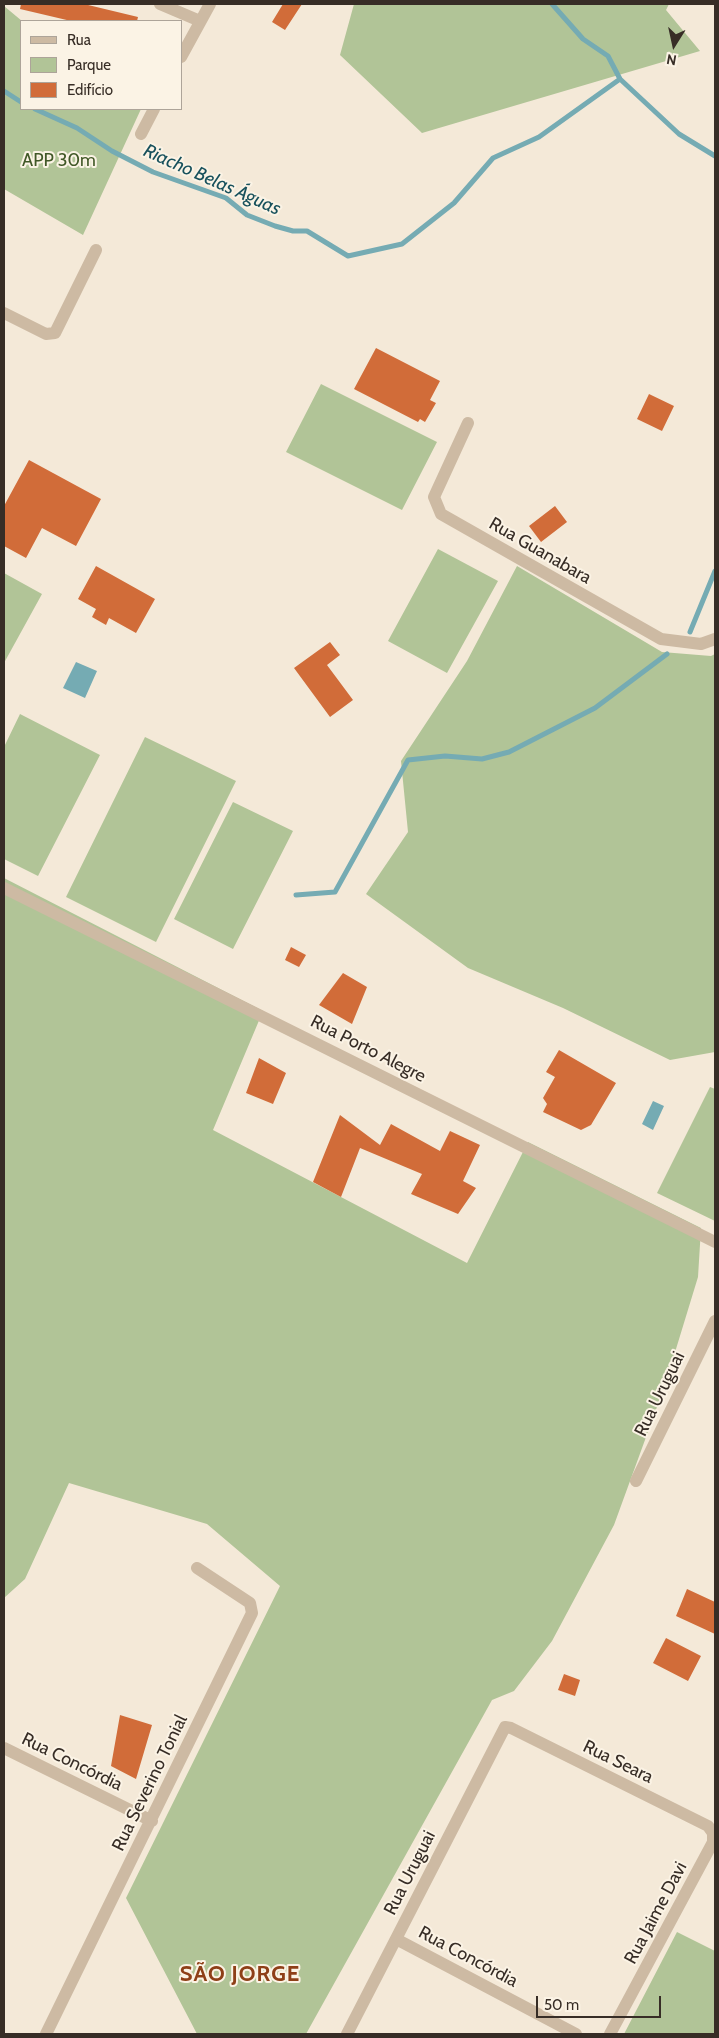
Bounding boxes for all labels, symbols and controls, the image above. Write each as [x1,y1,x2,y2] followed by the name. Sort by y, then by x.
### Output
[20,20,182,110] legend
[649,20,699,70] north arrow
[67,31,91,49] text: Rua
[665,50,678,69] text: N
[67,56,111,74] text: Parque
[67,81,113,99] text: Edifício
[140,140,284,220] water label: Riacho Belas Águas
[22,150,96,172] park label: APP 30m
[485,513,595,589] street label: Rua Guanabara
[307,1011,429,1087] street label: Rua Porto Alegre
[630,1348,690,1440] street label: Rua Uruguai
[108,1711,192,1855] street label: Rua Severino Tonial
[18,1728,126,1796] street label: Rua Concórdia
[579,1736,657,1788] street label: Rua Seara
[380,1827,440,1919] street label: Rua Uruguai
[620,1858,692,1968] street label: Rua Jaime Davi
[415,1922,521,1992] street label: Rua Concórdia
[179,1962,301,1988] district label: SÃO JORGE
[539,1986,664,2018] scale bar
[544,1996,579,2014] text: 50 m

